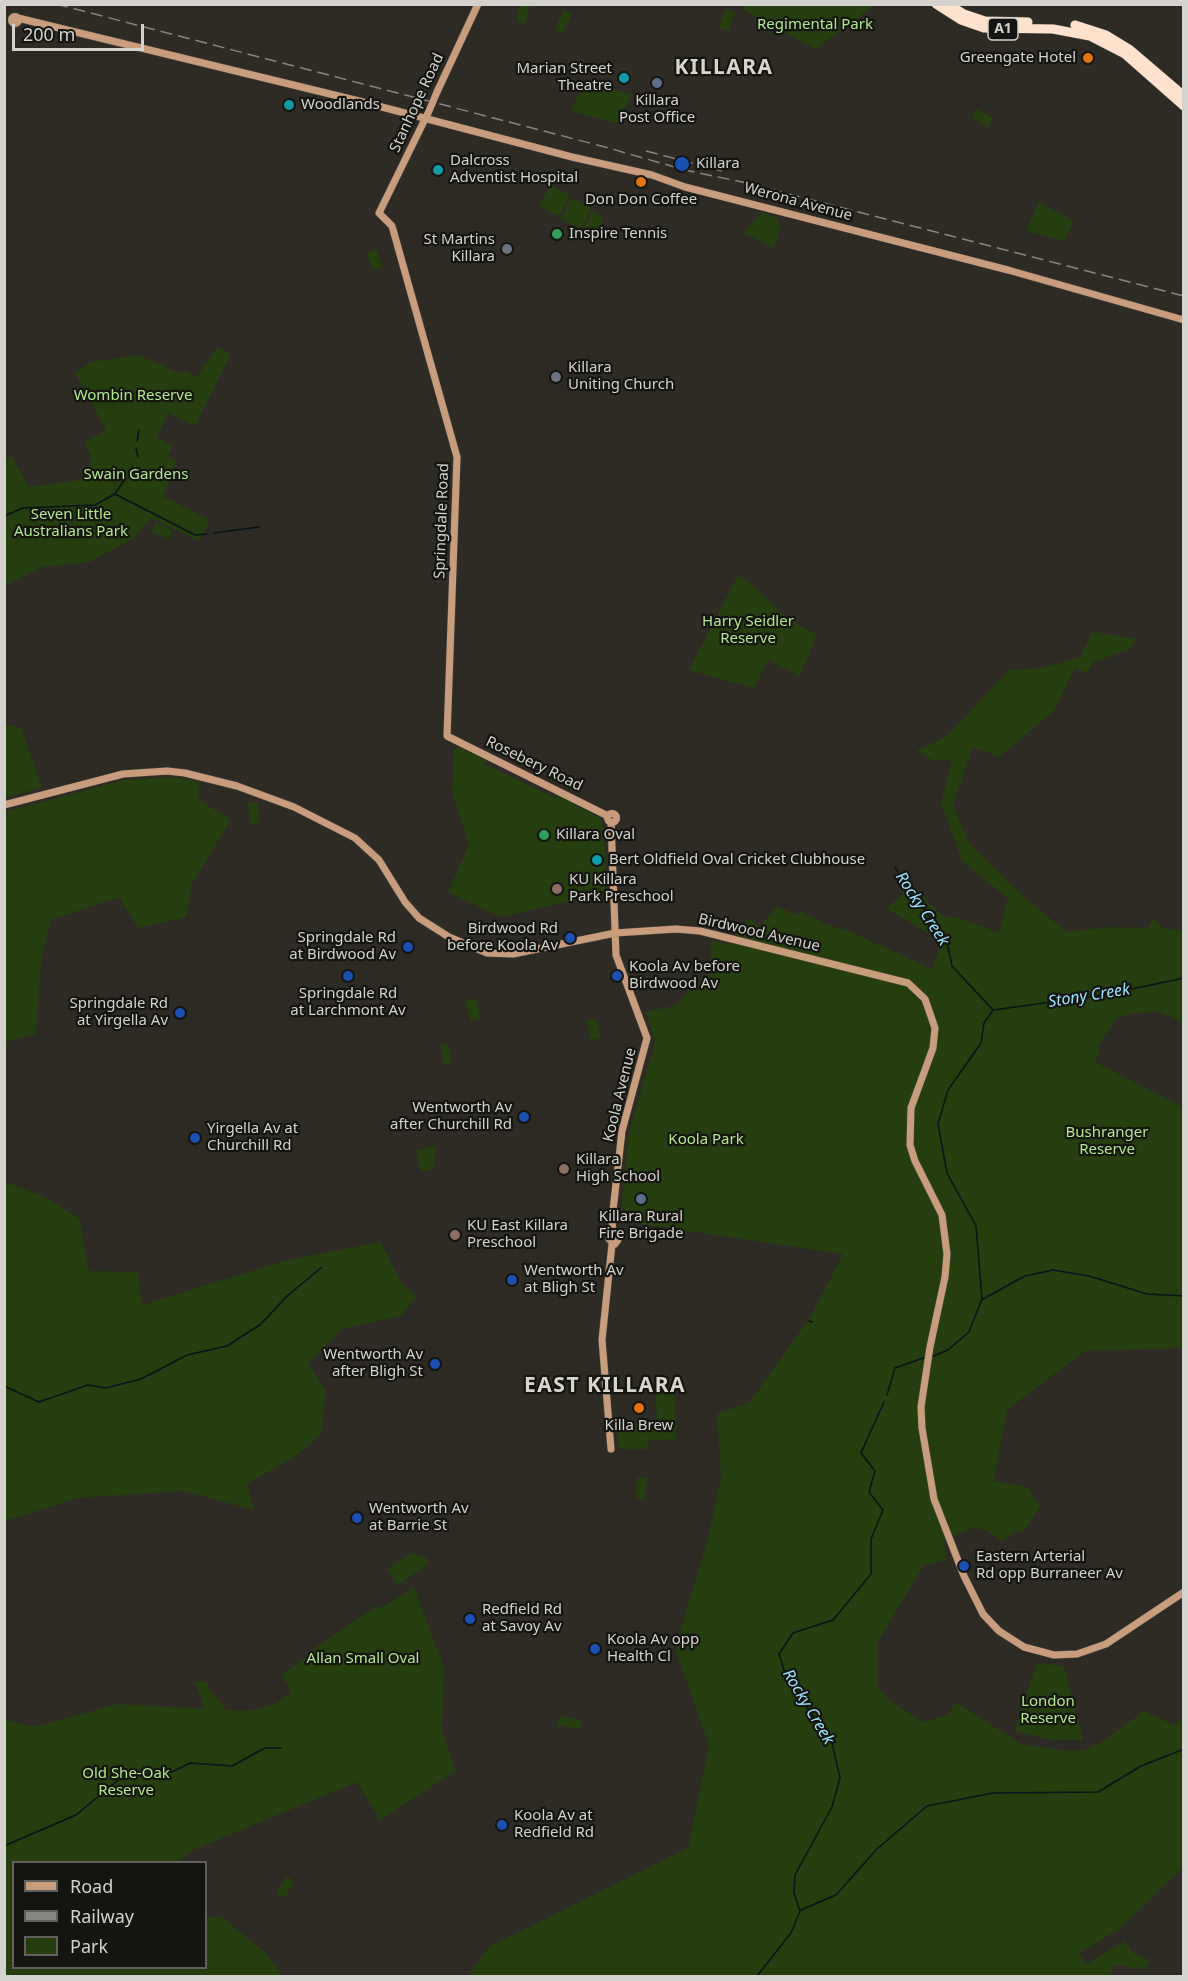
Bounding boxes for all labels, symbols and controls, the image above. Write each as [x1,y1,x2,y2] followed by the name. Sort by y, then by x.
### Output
[15,12,147,50] scale bar
[757,16,873,34] park label: Regimental Park
[988,18,1018,40] road number: A1
[23,22,75,46] text: 200 m
[960,49,1076,67] place label: Greengate Hotel
[386,51,448,155] street label: Stanhope Road
[1081,51,1095,65] marker: Greengate Hotel
[675,55,773,81] district label: KILLARA
[516,60,612,95] place label: Marian Street Theatre
[617,71,631,85] marker: Marian Street Theatre
[650,76,664,90] marker: Killara Post Office
[619,92,695,127] place label: Killara Post Office
[301,96,380,114] place label: Woodlands
[282,98,296,112] marker: Woodlands
[450,152,578,187] place label: Dalcross Adventist Hospital
[673,155,691,173] marker: Killara
[696,155,740,173] place label: Killara
[431,163,445,177] marker: Dalcross Adventist Hospital
[634,175,648,189] marker: Don Don Coffee
[742,179,854,225] street label: Werona Avenue
[585,191,697,209] place label: Don Don Coffee
[569,225,667,243] place label: Inspire Tennis
[550,227,564,241] marker: Inspire Tennis
[423,231,495,266] place label: St Martins Killara
[500,242,514,256] marker: St Martins Killara
[568,359,674,394] place label: Killara Uniting Church
[549,370,563,384] marker: Killara Uniting Church
[74,387,192,405] park label: Wombin Reserve
[431,463,453,579] street label: Springdale Road
[84,466,188,484] park label: Swain Gardens
[14,506,128,541] park label: Seven Little Australians Park
[702,613,794,648] park label: Harry Seidler Reserve
[483,733,585,795] street label: Rosebery Road
[556,826,635,844] place label: Killara Oval
[537,828,551,842] marker: Killara Oval
[609,851,865,869] place label: Bert Oldfield Oval Cricket Clubhouse
[590,853,604,867] marker: Bert Oldfield Oval Cricket Clubhouse
[891,868,953,950] water label: Rocky Creek
[569,871,674,906] place label: KU Killara Park Preschool
[550,882,564,896] marker: KU Killara Park Preschool
[696,910,822,956] street label: Birdwood Avenue
[447,920,558,955] place label: Birdwood Rd before Koola Av
[289,929,396,964] place label: Springdale Rd at Birdwood Av
[563,931,577,945] marker: Birdwood Rd before Koola Av
[401,940,415,954] marker: Springdale Rd at Birdwood Av
[629,958,740,993] place label: Koola Av before Birdwood Av
[341,969,355,983] marker: Springdale Rd at Larchmont Av
[610,969,624,983] marker: Koola Av before Birdwood Av
[1047,980,1131,1012] water label: Stony Creek
[290,985,406,1020] place label: Springdale Rd at Larchmont Av
[70,995,168,1030] place label: Springdale Rd at Yirgella Av
[173,1006,187,1020] marker: Springdale Rd at Yirgella Av
[600,1046,640,1144] street label: Koola Avenue
[390,1099,512,1134] place label: Wentworth Av after Churchill Rd
[517,1110,531,1124] marker: Wentworth Av after Churchill Rd
[207,1120,298,1155] place label: Yirgella Av at Churchill Rd
[1066,1124,1148,1159] park label: Bushranger Reserve
[188,1131,202,1145] marker: Yirgella Av at Churchill Rd
[668,1131,744,1149] park label: Koola Park
[576,1151,660,1186] place label: Killara High School
[557,1162,571,1176] marker: Killara High School
[634,1192,648,1206] marker: Killara Rural Fire Brigade
[598,1208,684,1243] place label: Killara Rural Fire Brigade
[467,1217,568,1252] place label: KU East Killara Preschool
[448,1228,462,1242] marker: KU East Killara Preschool
[524,1262,624,1297] place label: Wentworth Av at Bligh St
[505,1273,519,1287] marker: Wentworth Av at Bligh St
[323,1346,423,1381] place label: Wentworth Av after Bligh St
[428,1357,442,1371] marker: Wentworth Av after Bligh St
[524,1373,686,1399] district label: EAST KILLARA
[632,1401,646,1415] marker: Killa Brew
[605,1417,673,1435] place label: Killa Brew
[369,1500,469,1535] place label: Wentworth Av at Barrie St
[350,1511,364,1525] marker: Wentworth Av at Barrie St
[976,1548,1123,1583] place label: Eastern Arterial Rd opp Burraneer Av
[957,1559,971,1573] marker: Eastern Arterial Rd opp Burraneer Av
[482,1601,562,1636] place label: Redfield Rd at Savoy Av
[463,1612,477,1626] marker: Redfield Rd at Savoy Av
[607,1631,699,1666] place label: Koola Av opp Health Cl
[588,1642,602,1656] marker: Koola Av opp Health Cl
[307,1650,419,1668] park label: Allan Small Oval
[778,1666,838,1748] water label: Rocky Creek
[1020,1693,1076,1728] park label: London Reserve
[82,1765,170,1800] park label: Old She-Oak Reserve
[514,1807,594,1842] place label: Koola Av at Redfield Rd
[495,1818,509,1832] marker: Koola Av at Redfield Rd
[12,1861,207,1969] legend
[70,1874,113,1898] text: Road
[70,1904,134,1928] text: Railway
[70,1934,108,1958] text: Park

